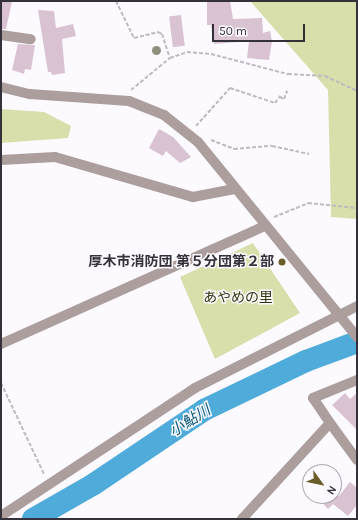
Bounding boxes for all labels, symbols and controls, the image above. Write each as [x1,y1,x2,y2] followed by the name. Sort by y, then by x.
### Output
[214,16,307,42] scale bar
[219,24,247,38] text: 50 m
[88,254,274,270] place label: 厚木市消防団 第５分団第２部
[277,257,287,267] marker: 厚木市消防団 第５分団第２部
[203,290,273,306] park label: あやめの里
[166,401,214,441] water label: 小鮎川
[302,464,342,504] north arrow
[324,483,339,497] text: N

